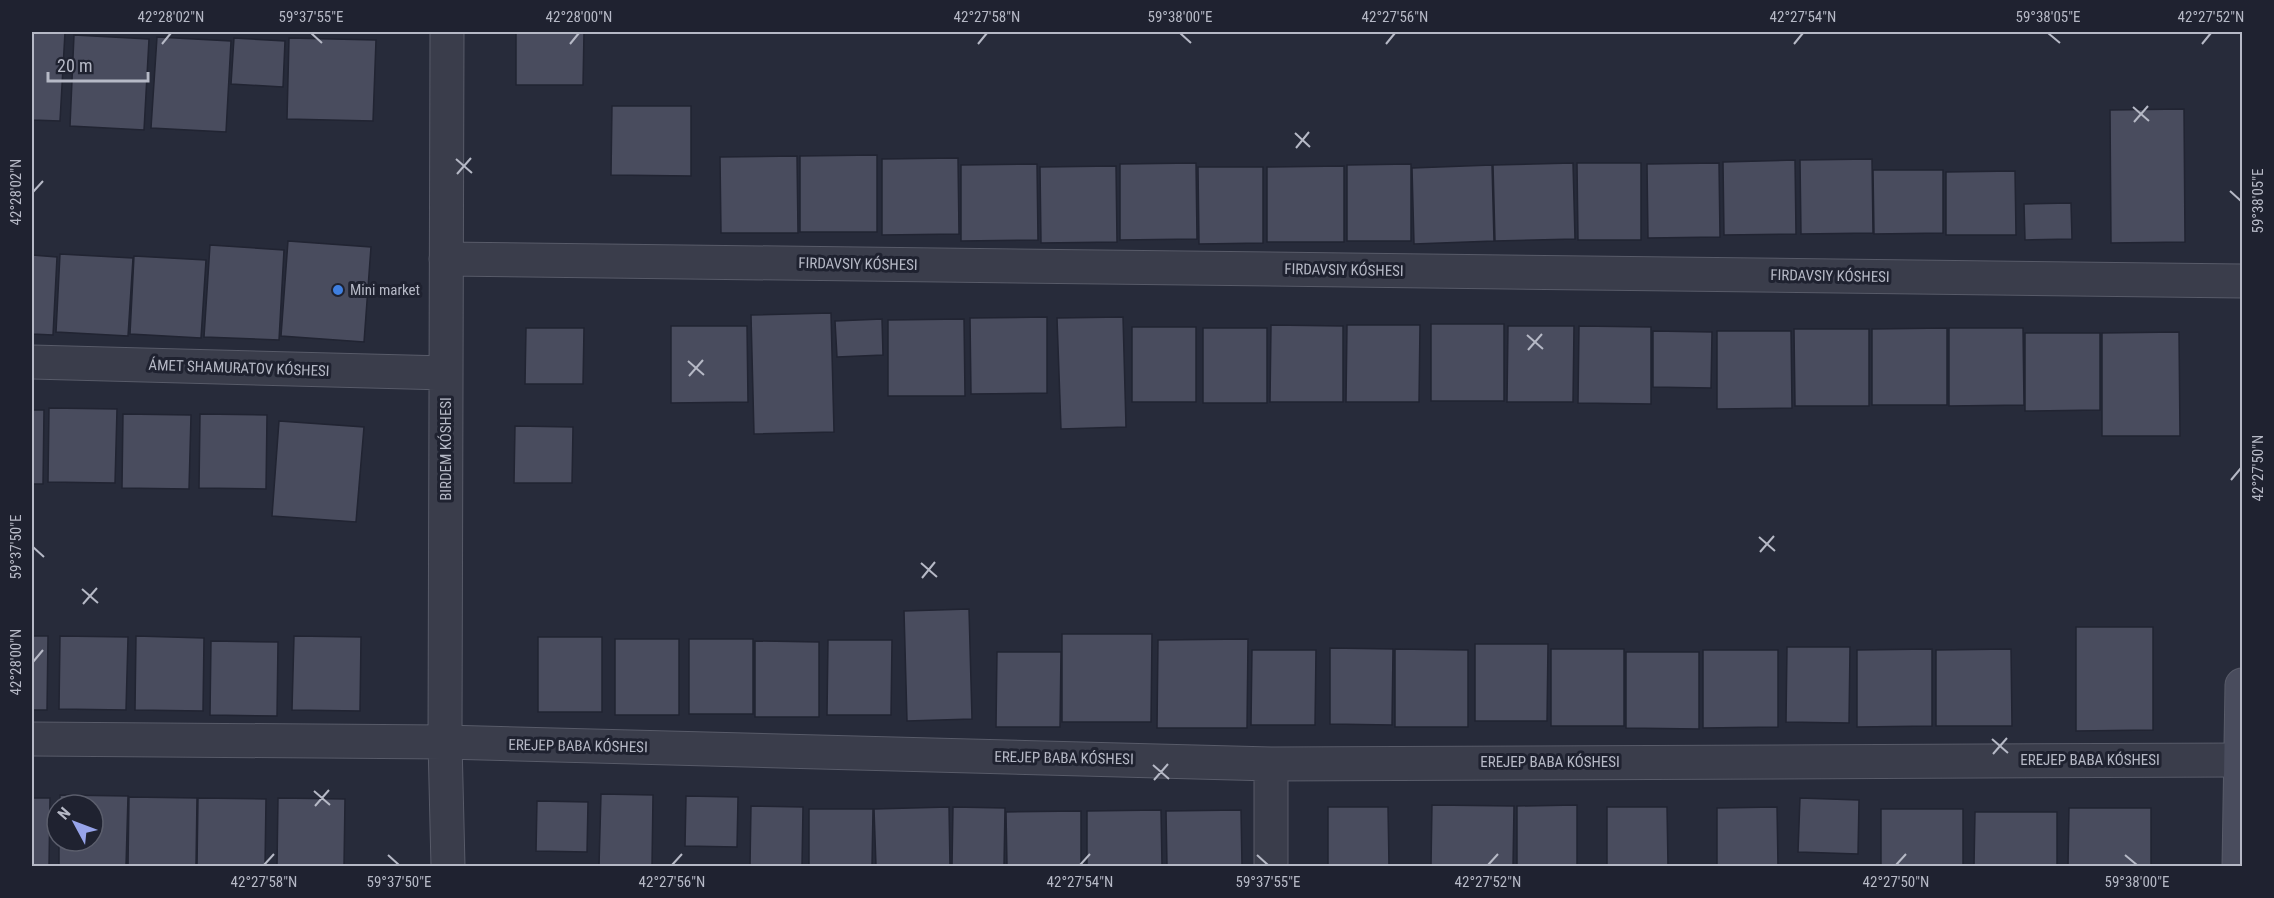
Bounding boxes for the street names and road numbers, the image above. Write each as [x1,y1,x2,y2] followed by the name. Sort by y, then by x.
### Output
[798,254,918,274] street label: FIRDAVSIY KÓSHESI
[1284,260,1404,280] street label: FIRDAVSIY KÓSHESI
[1770,266,1890,286] street label: FIRDAVSIY KÓSHESI
[148,356,330,380] street label: ÁMET SHAMURATOV KÓSHESI
[437,397,455,501] street label: BIRDEM KÓSHESI
[508,736,648,756] street label: EREJEP BABA KÓSHESI
[994,748,1134,768] street label: EREJEP BABA KÓSHESI
[2020,751,2160,769] street label: EREJEP BABA KÓSHESI
[1480,753,1620,771] street label: EREJEP BABA KÓSHESI

